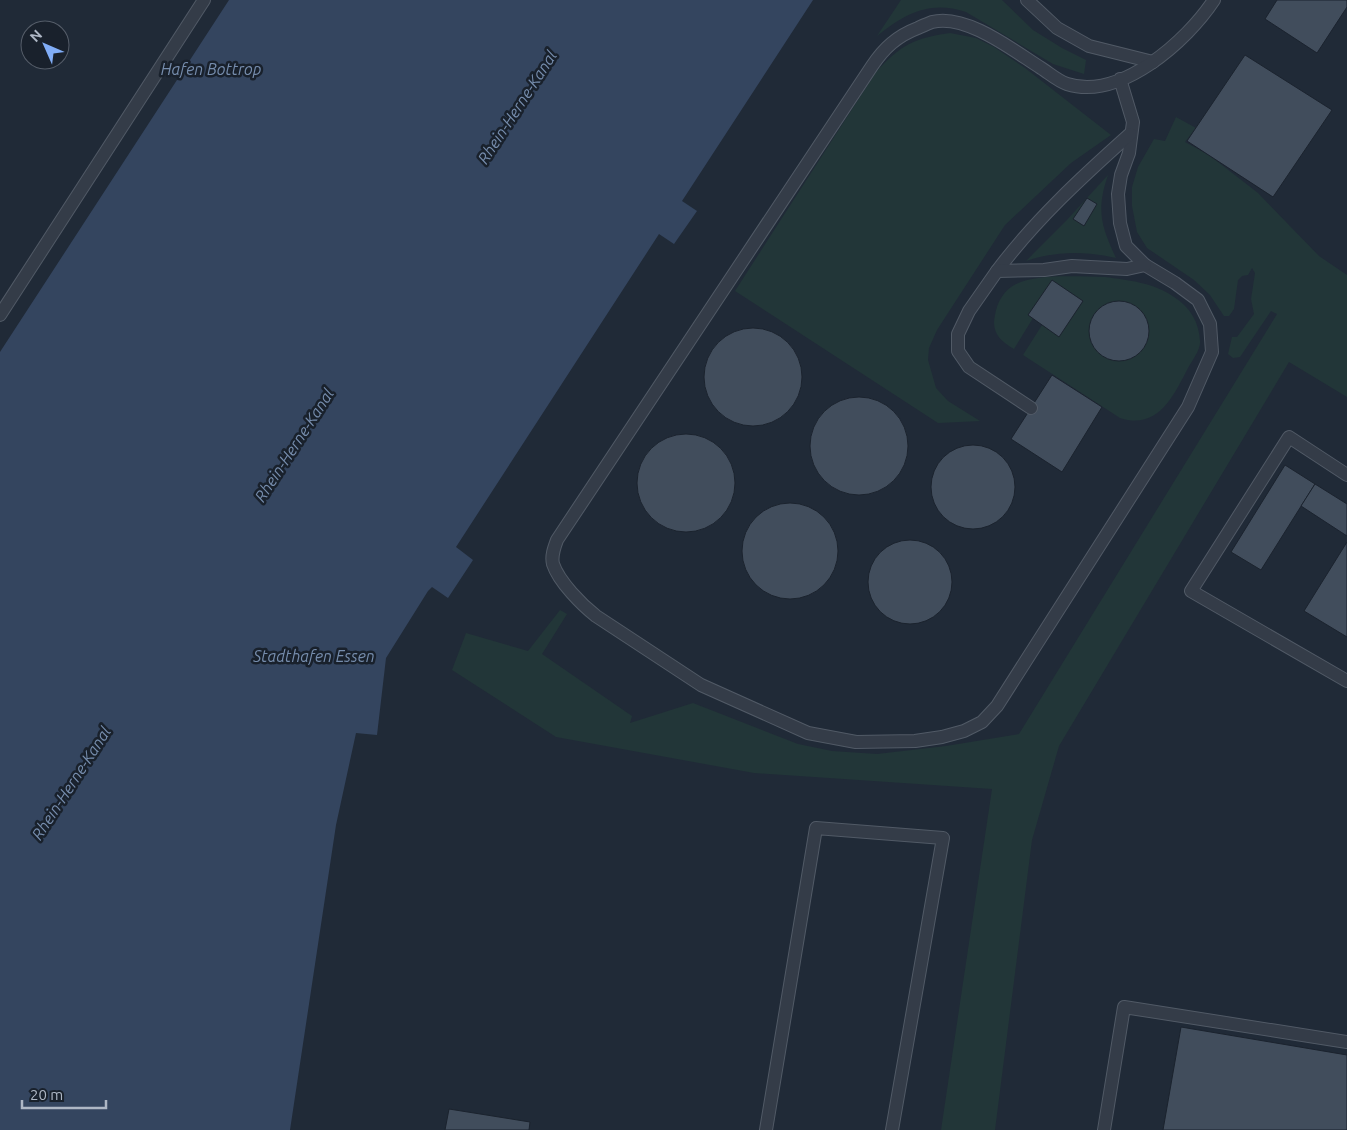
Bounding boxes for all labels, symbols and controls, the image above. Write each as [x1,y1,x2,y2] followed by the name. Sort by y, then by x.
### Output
[20,20,70,70] north arrow
[26,26,45,45] text: N
[474,47,561,167] water label: Rhein-Herne-Kanal
[161,60,261,78] water label: Hafen Bottrop
[251,385,338,505] water label: Rhein-Herne-Kanal
[252,647,375,665] water label: Stadthafen Essen
[28,723,115,843] water label: Rhein-Herne-Kanal
[22,1078,106,1110] scale bar
[30,1086,63,1103] text: 20 m

